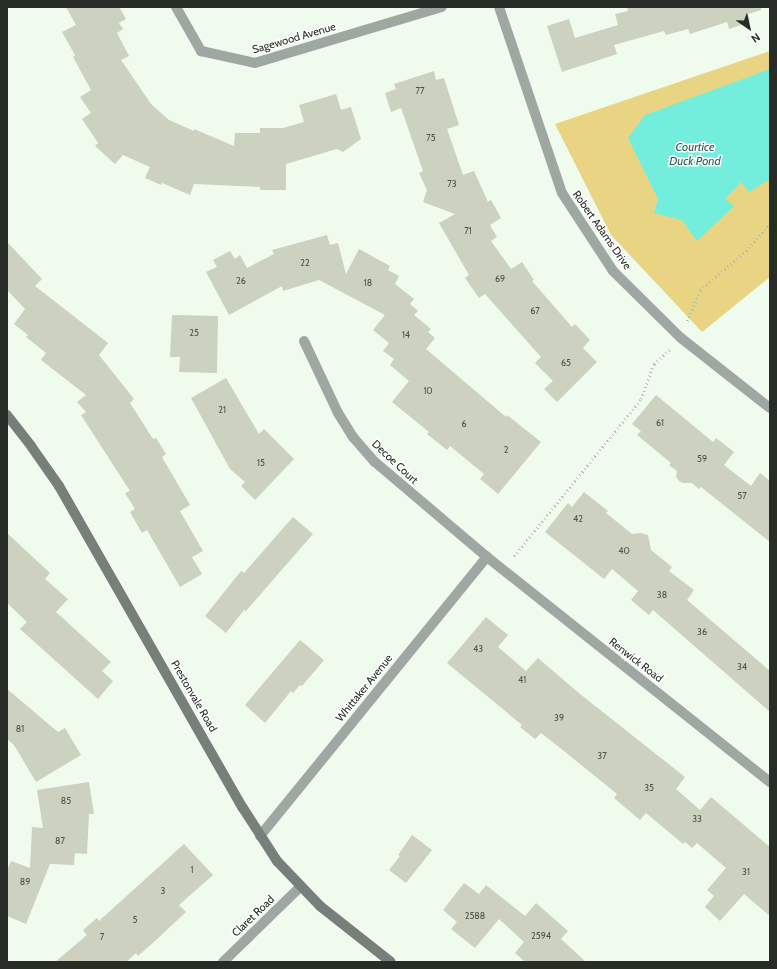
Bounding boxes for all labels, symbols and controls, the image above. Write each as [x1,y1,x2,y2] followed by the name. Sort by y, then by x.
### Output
[729,8,769,48] north arrow
[251,20,337,56] street label: Sagewood Avenue
[749,30,763,46] text: N
[415,86,425,96] house number: 77
[426,133,436,143] house number: 75
[669,140,721,168] water label: Courtice Duck Pond
[447,179,457,189] house number: 73
[570,188,634,272] street label: Robert Adams Drive
[464,226,472,236] house number: 71
[300,258,310,268] house number: 22
[495,274,505,284] house number: 69
[236,276,246,286] house number: 26
[364,278,372,288] house number: 18
[530,306,540,316] house number: 67
[189,328,199,338] house number: 25
[402,330,410,340] house number: 14
[561,358,571,368] house number: 65
[423,386,433,396] house number: 10
[218,405,226,415] house number: 21
[656,418,664,428] house number: 61
[461,419,467,429] house number: 6
[369,437,421,487] street label: Decoe Court
[504,445,508,455] house number: 2
[697,454,707,464] house number: 59
[257,458,265,468] house number: 15
[737,491,747,501] house number: 57
[573,514,583,524] house number: 42
[618,546,630,556] house number: 40
[657,590,667,600] house number: 38
[697,627,707,637] house number: 36
[606,635,666,685] street label: Renwick Road
[473,644,483,654] house number: 43
[333,652,395,724] street label: Whittaker Avenue
[168,658,220,734] street label: Prestonvale Road
[737,662,747,672] house number: 34
[518,675,526,685] house number: 41
[554,713,564,723] house number: 39
[16,724,24,734] house number: 81
[597,751,607,761] house number: 37
[644,783,654,793] house number: 35
[61,796,71,806] house number: 85
[692,814,702,824] house number: 33
[55,836,65,846] house number: 87
[191,865,193,875] house number: 1
[742,867,750,877] house number: 31
[20,877,30,887] house number: 89
[161,886,165,896] house number: 3
[229,893,277,939] street label: Claret Road
[465,911,485,921] house number: 2588
[133,915,137,925] house number: 5
[531,931,551,941] house number: 2594
[100,932,104,942] house number: 7

